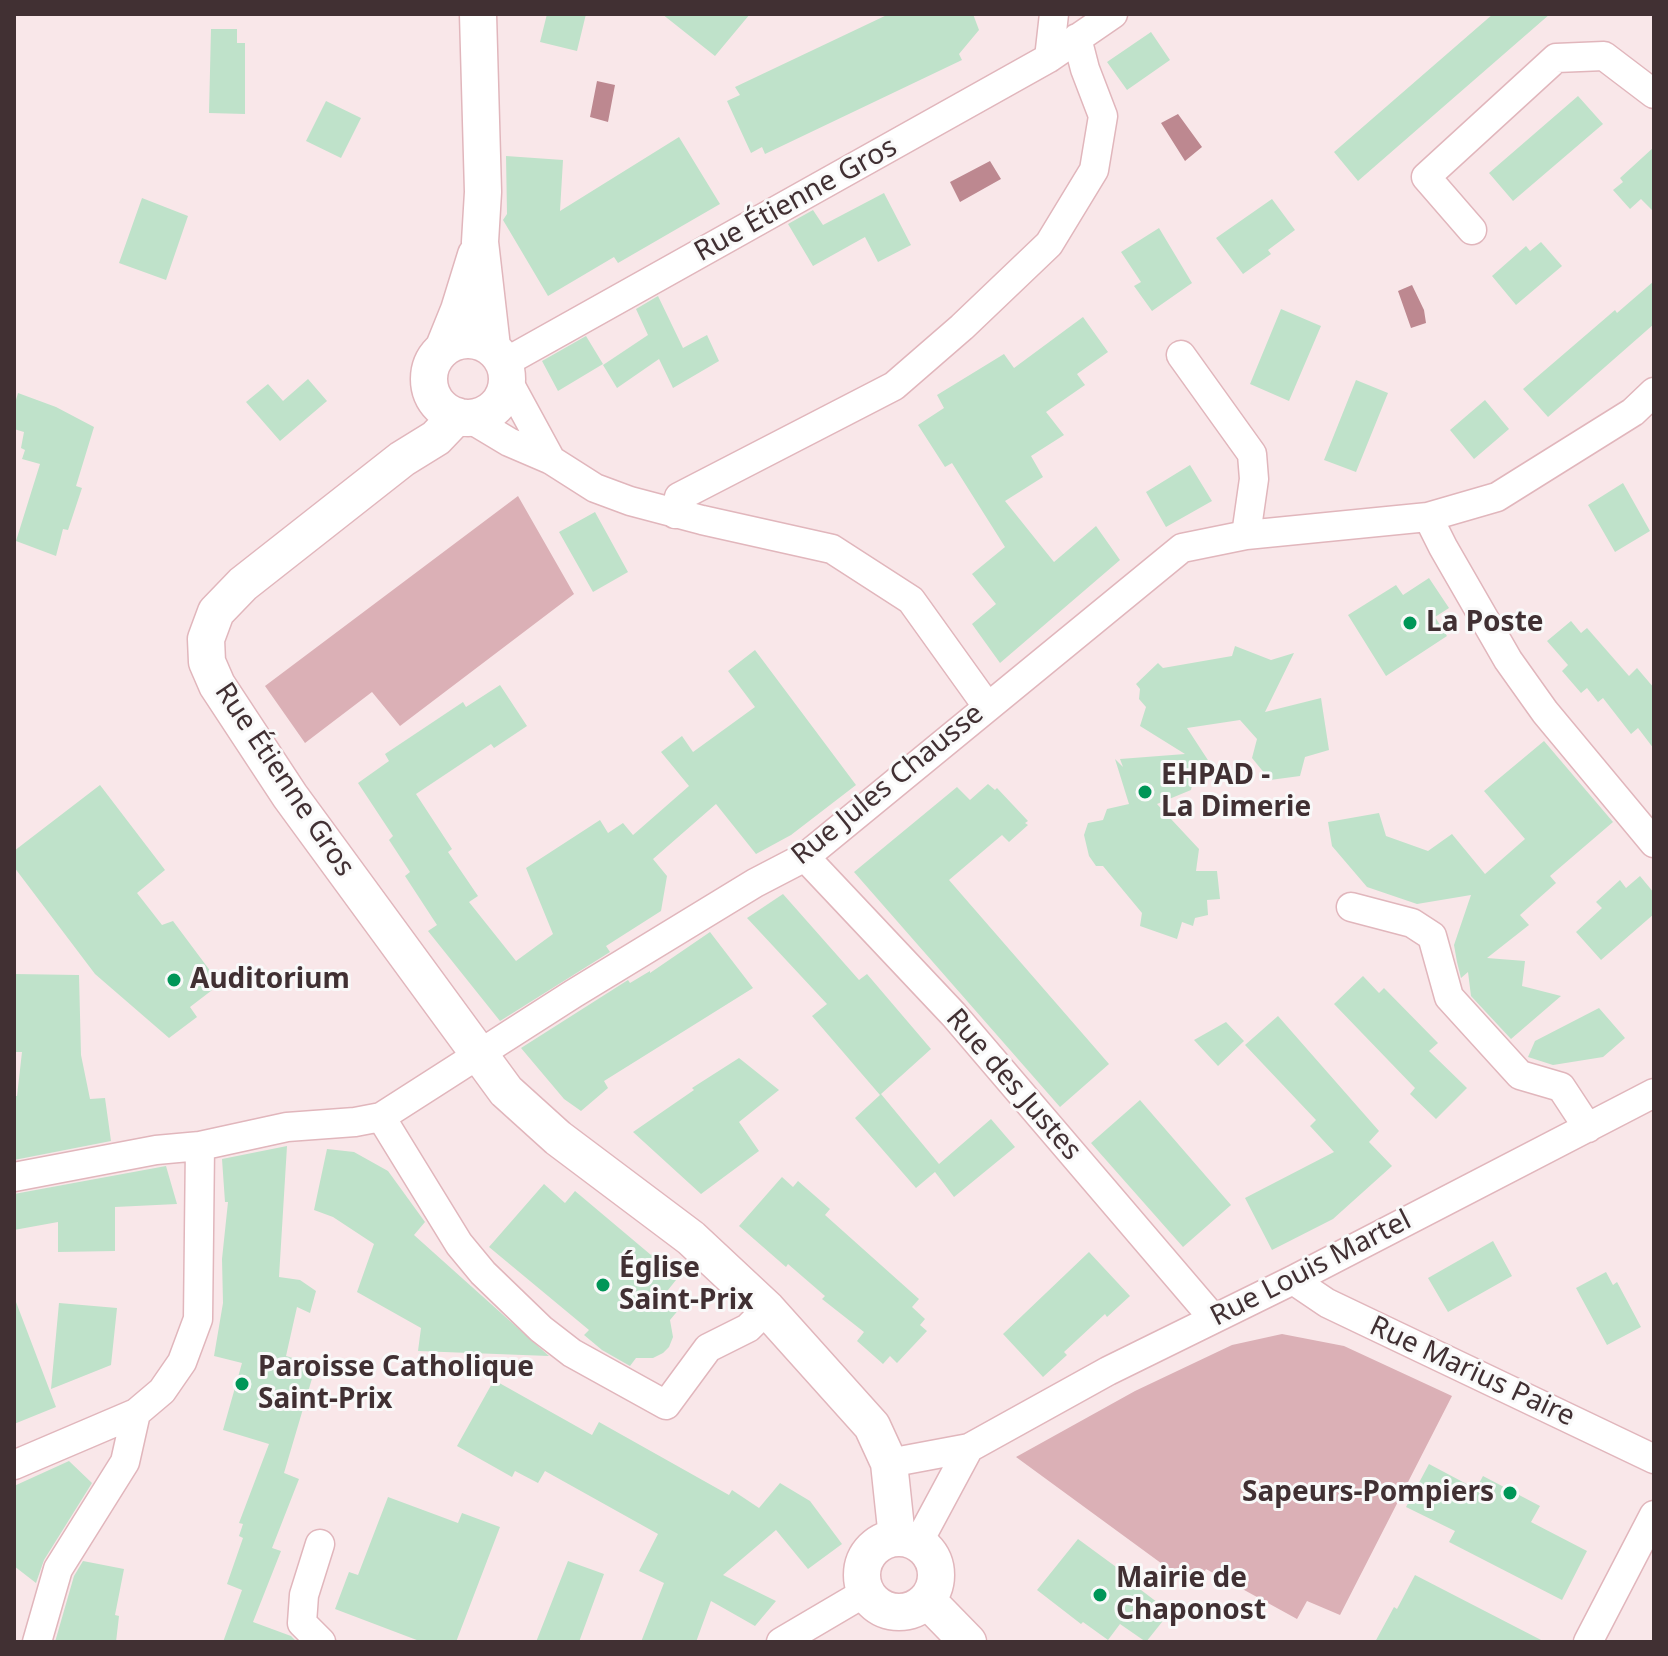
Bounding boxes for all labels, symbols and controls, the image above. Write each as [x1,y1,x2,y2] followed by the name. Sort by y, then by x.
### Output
[689,131,903,269] street label: Rue Étienne Gros
[1426,606,1544,640] place label: La Poste
[1401,614,1419,632] marker: La Poste
[207,677,361,883] street label: Rue Étienne Gros
[785,697,991,873] street label: Rue Jules Chausse
[1161,759,1311,825] place label: EHPAD - La Dimerie
[1136,783,1154,801] marker: EHPAD - La Dimerie
[190,963,350,997] place label: Auditorium
[165,971,183,989] marker: Auditorium
[938,1003,1088,1167] street label: Rue des Justes
[1205,1204,1417,1334] street label: Rue Louis Martel
[619,1252,753,1318] place label: Église Saint-Prix
[594,1276,612,1294] marker: Église Saint-Prix
[1364,1310,1580,1434] street label: Rue Marius Paire
[258,1351,534,1417] place label: Paroisse Catholique Saint-Prix
[233,1375,251,1393] marker: Paroisse Catholique Saint-Prix
[1242,1476,1494,1510] place label: Sapeurs-Pompiers
[1501,1484,1519,1502] marker: Sapeurs-Pompiers
[1116,1562,1266,1628] place label: Mairie de Chaponost
[1091,1586,1109,1604] marker: Mairie de Chaponost

